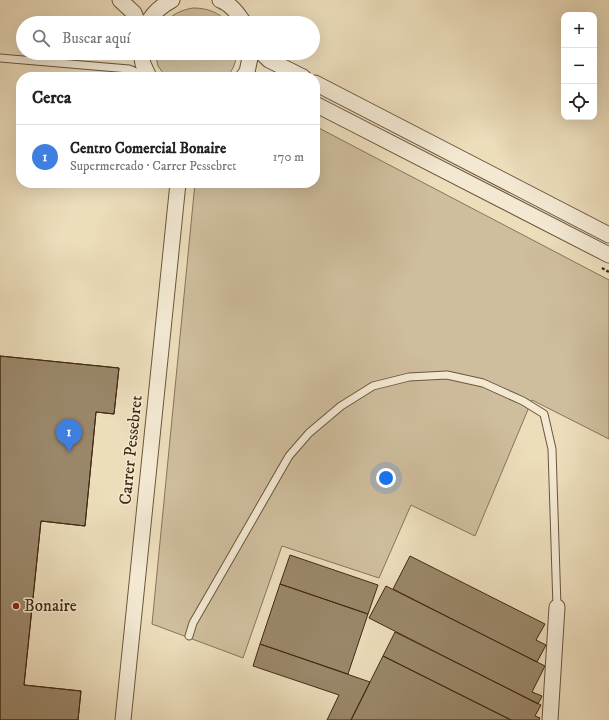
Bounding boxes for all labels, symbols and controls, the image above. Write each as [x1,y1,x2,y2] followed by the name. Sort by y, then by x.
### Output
[561,12,597,120] map controls
[561,12,597,48] button: +
[16,16,320,60] search box
[30,27,52,49] icon: search
[62,29,130,48] text: Buscar aquí
[561,48,597,84] button: −
[561,84,597,120] button: locate
[32,87,71,109] text: Cerca
[70,139,226,158] text: Centro Comercial Bonaire
[43,149,47,165] text: 1
[273,149,304,165] text: 170 m
[70,158,236,174] text: Supermercado · Carrer Pessebret
[114,394,148,506] street label: Carrer Pessebret
[56,419,82,452] pin: 1
[376,468,396,488] your location
[24,595,77,617] place label: Bonaire
[11,601,21,611] marker: Bonaire

